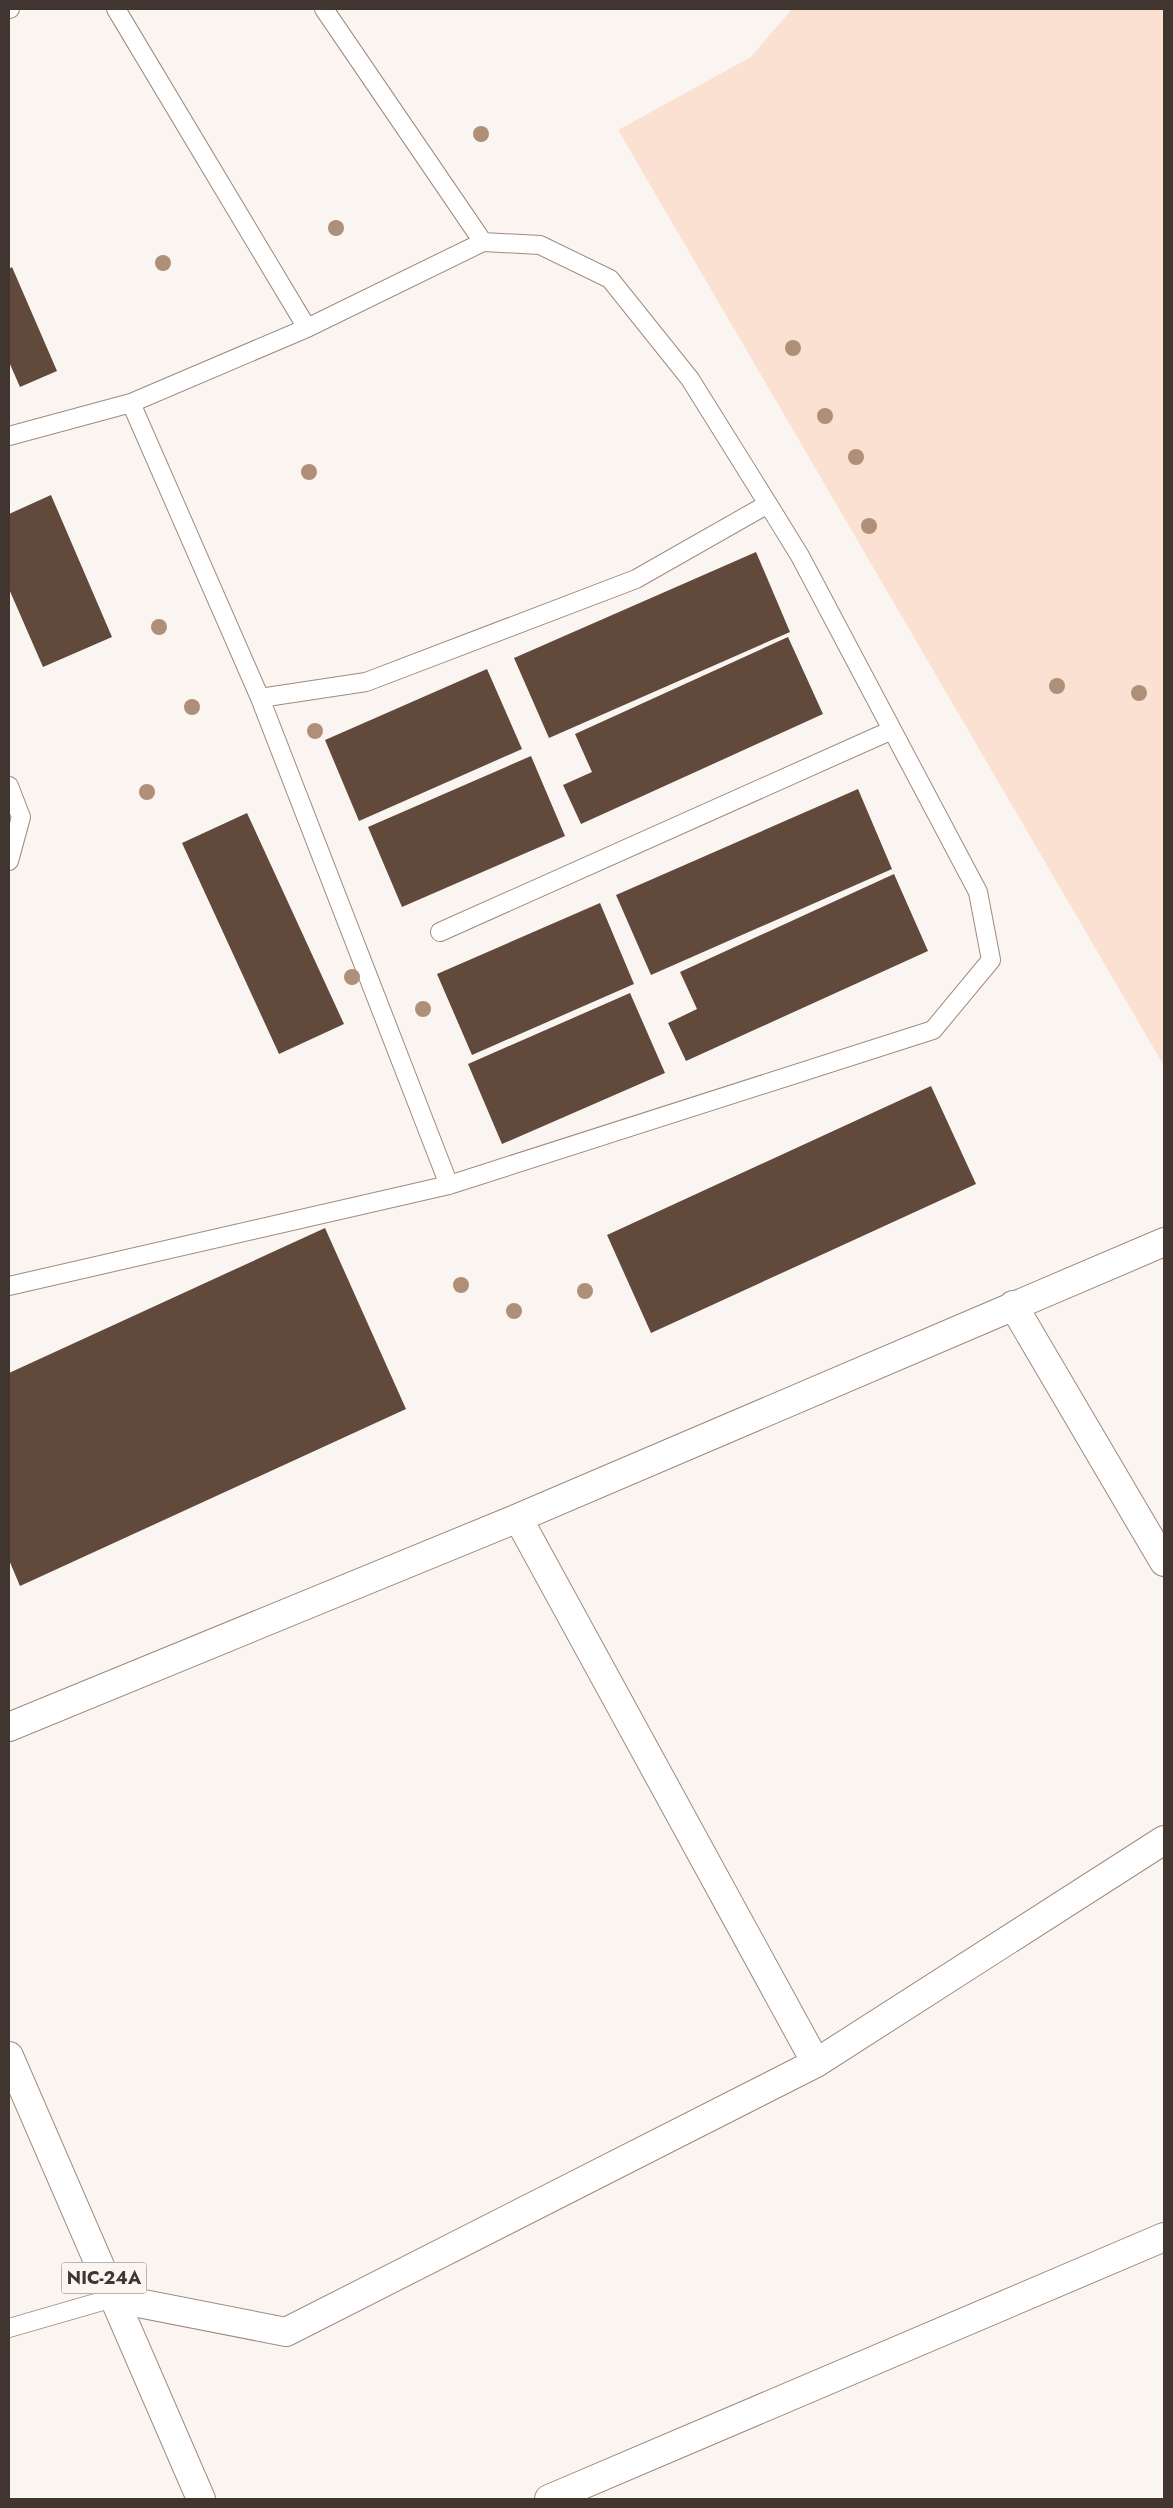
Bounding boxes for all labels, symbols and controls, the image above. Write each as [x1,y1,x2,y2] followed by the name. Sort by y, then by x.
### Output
[62,2262,146,2294] road number: NIC-24A

